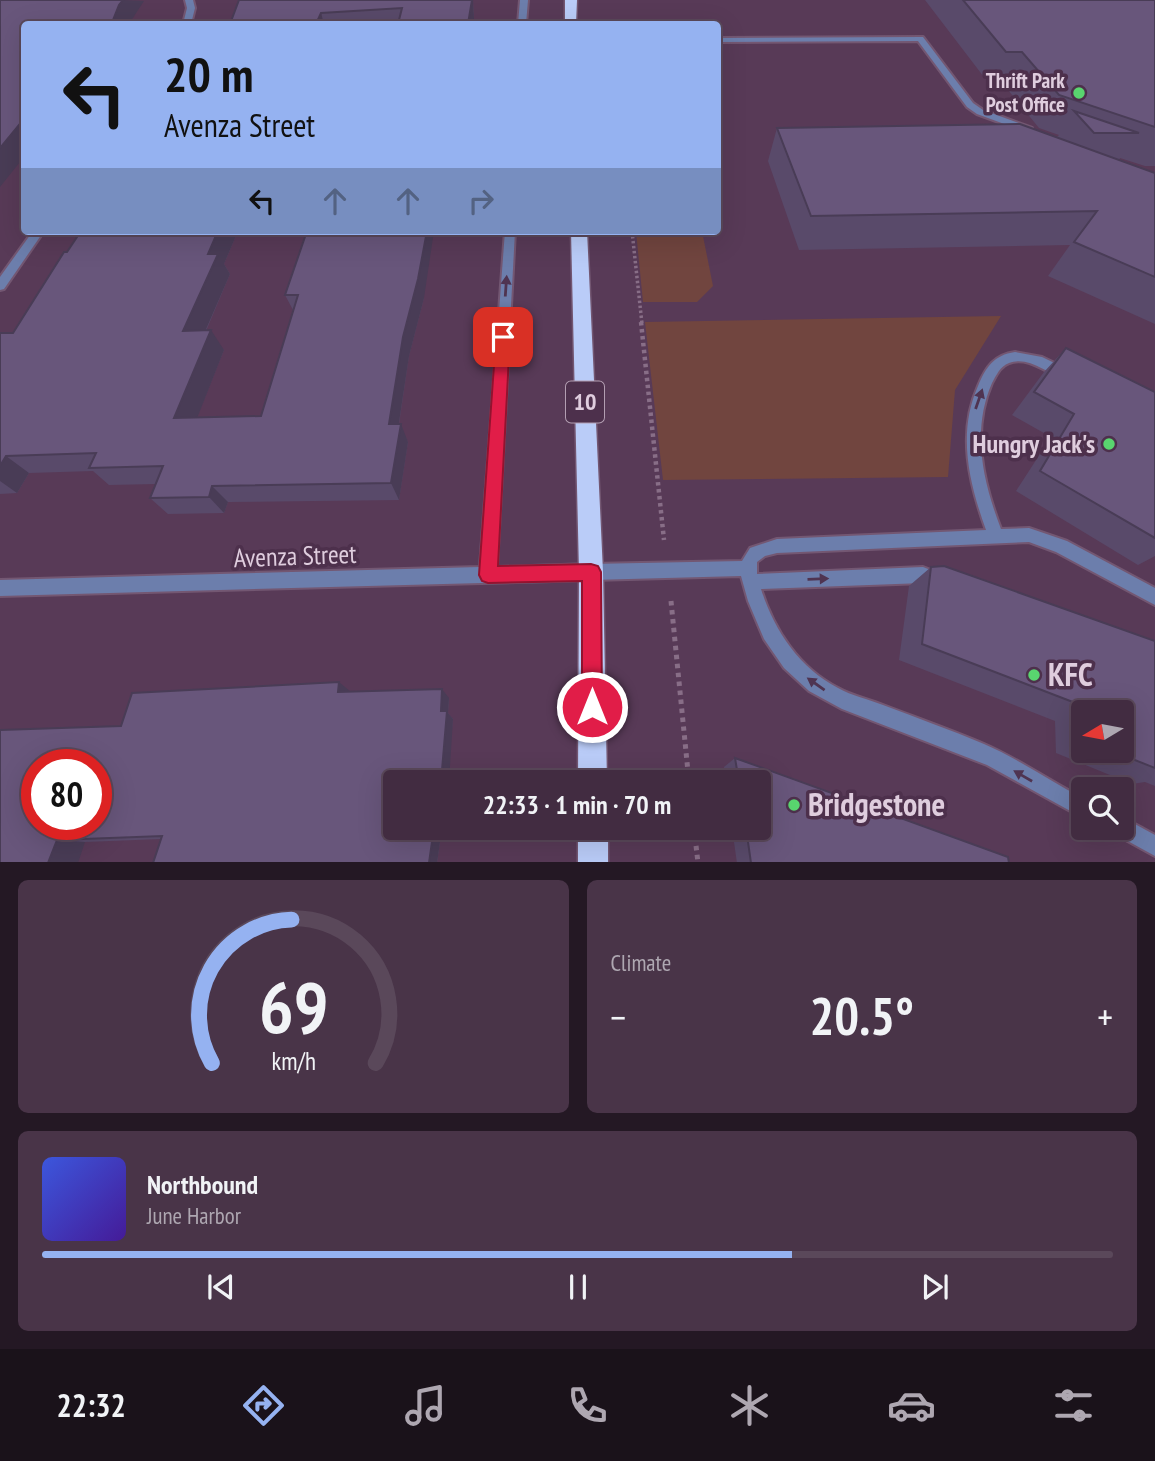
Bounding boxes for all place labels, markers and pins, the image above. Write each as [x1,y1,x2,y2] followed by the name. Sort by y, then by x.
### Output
[986,67,1065,118] place label: Thrift Park Post Office
[1071,85,1087,101] marker: Thrift Park Post Office
[473,307,533,367] pin
[973,427,1095,460] place label: Hungry Jack's
[1101,436,1117,452] marker: Hungry Jack's
[1048,653,1093,695] place label: KFC
[1026,667,1042,683] marker: KFC
[808,783,945,825] place label: Bridgestone
[786,797,802,813] marker: Bridgestone

